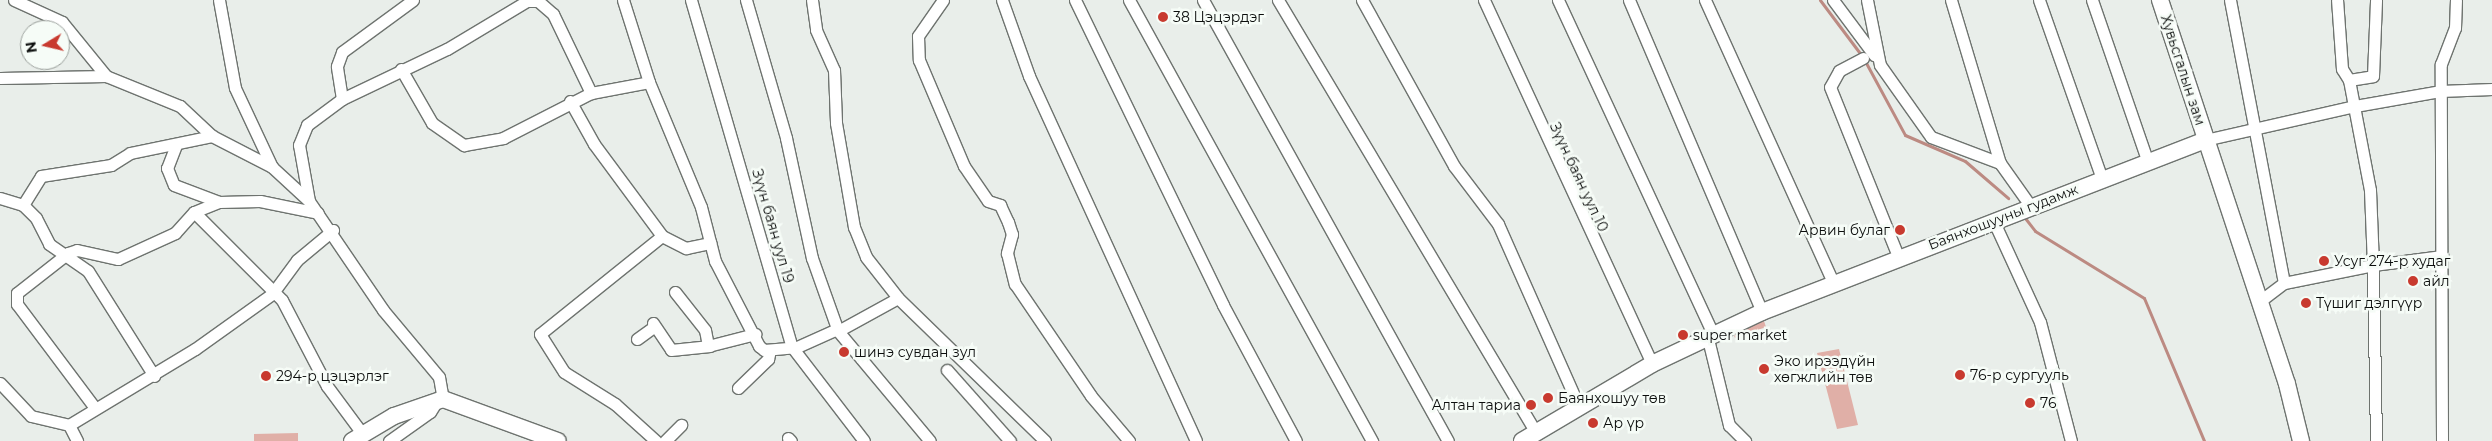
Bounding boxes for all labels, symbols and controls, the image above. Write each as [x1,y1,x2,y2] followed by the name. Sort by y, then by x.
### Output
[1173,9,1264,25] place label: 38 Цэцэрдэг
[1157,11,1169,23] marker: 38 Цэцэрдэг
[2157,13,2209,127] street label: Хувьсгалын зам
[20,20,70,70] north arrow
[21,40,41,54] text: N
[1546,120,1612,234] street label: Зүүн баян уул 10
[749,167,797,285] street label: Зүүн баян уул 19
[1926,181,2080,253] street label: Баянхошууны гудамж
[1799,222,1890,238] place label: Арвин булаг
[1894,224,1906,236] marker: Арвин булаг
[2334,253,2450,269] place label: Усуг 274-р худаг
[2318,255,2330,267] marker: Усуг 274-р худаг
[2423,273,2450,289] place label: айл
[2407,275,2419,287] marker: айл
[2316,295,2422,311] place label: Түшиг дэлгүүр
[2300,297,2312,309] marker: Түшиг дэлгүүр
[1693,327,1787,343] place label: super market
[1677,329,1689,341] marker: super market
[854,344,976,360] place label: шинэ сувдан зул
[838,346,850,358] marker: шинэ сувдан зул
[1774,353,1876,386] place label: Эко ирээдүйн хөгжлийн төв
[1758,363,1770,375] marker: Эко ирээдүйн хөгжлийн төв
[1970,367,2069,383] place label: 76-р сургууль
[276,368,389,384] place label: 294-р цэцэрлэг
[1954,369,1966,381] marker: 76-р сургууль
[260,370,272,382] marker: 294-р цэцэрлэг
[1558,390,1666,406] place label: Баянхошуу төв
[1542,392,1554,404] marker: Баянхошуу төв
[2040,395,2056,411] place label: 76
[1432,397,1521,413] place label: Алтан тариа
[2024,397,2036,409] marker: 76
[1525,399,1537,411] marker: Алтан тариа
[1603,415,1644,431] place label: Ар үр
[1587,417,1599,429] marker: Ар үр

